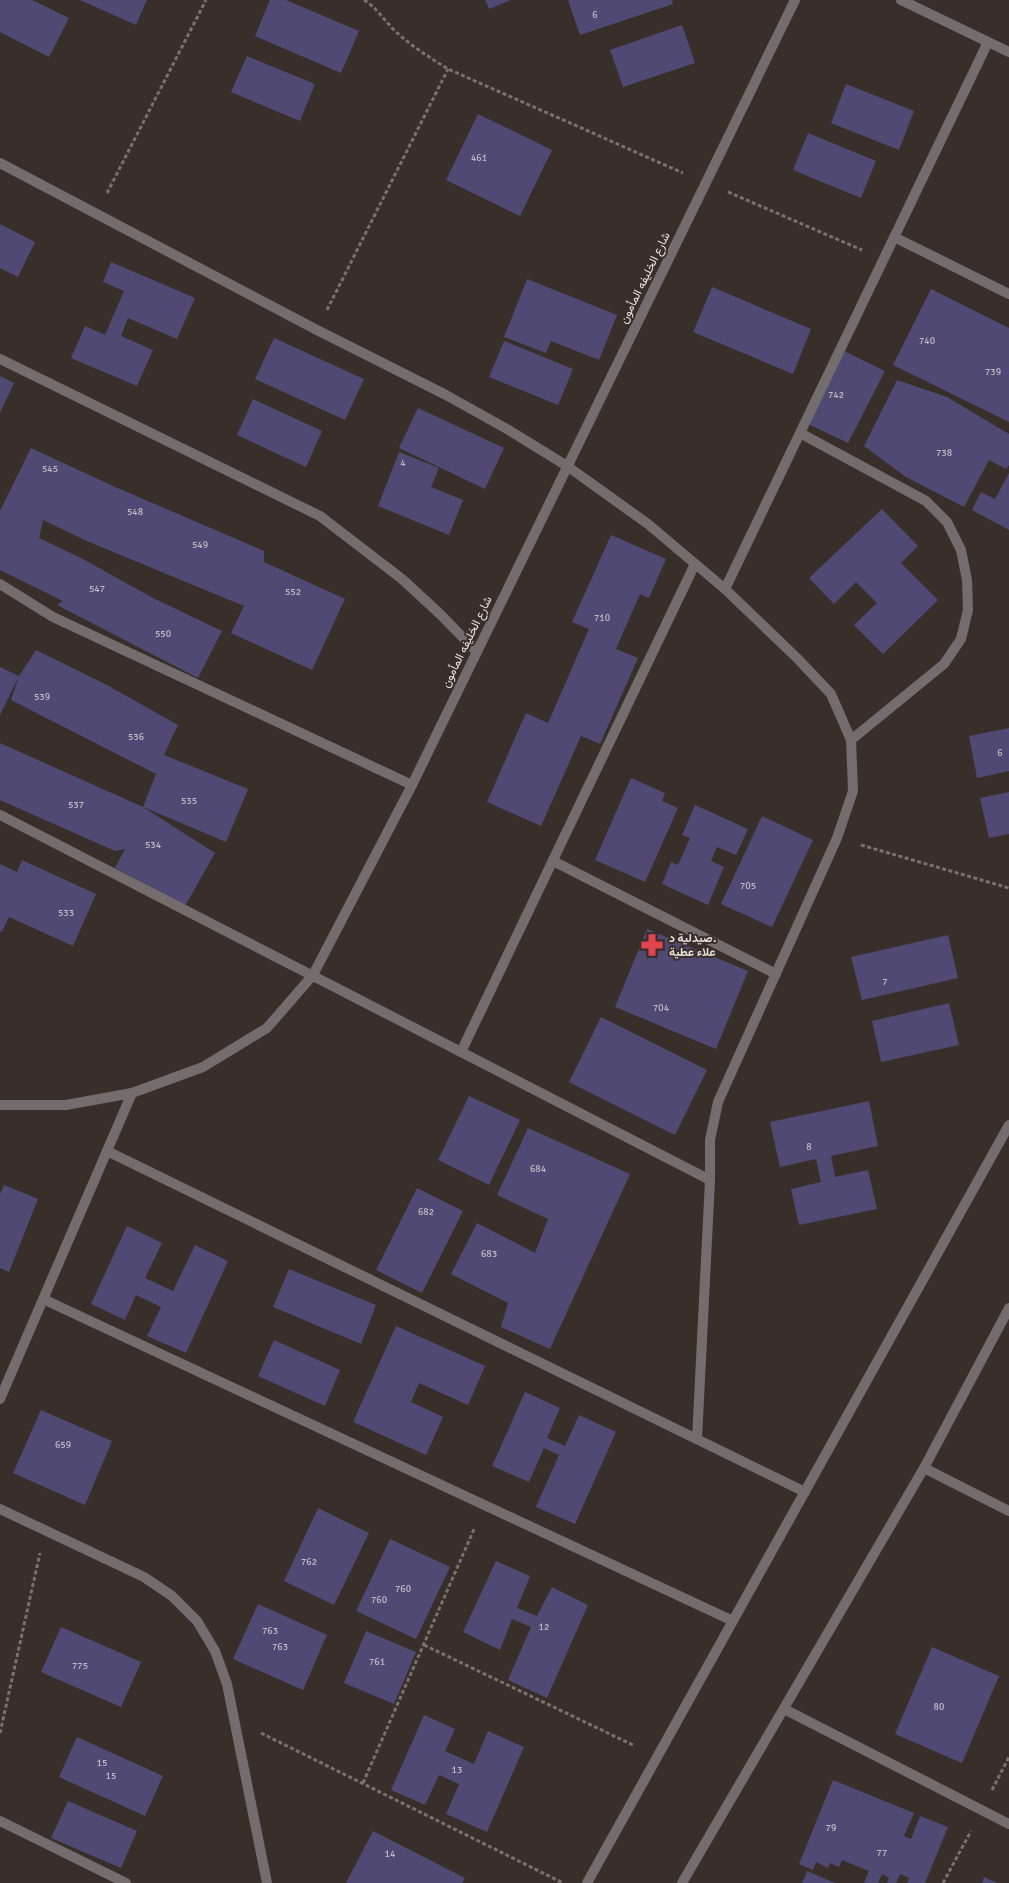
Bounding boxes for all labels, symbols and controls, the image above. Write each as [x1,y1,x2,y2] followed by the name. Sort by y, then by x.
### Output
[592,9,598,21] house number: 6
[471,152,487,164] house number: 461
[616,230,675,327] street label: شارع الخليفه المأمون
[919,335,935,347] house number: 740
[985,366,1001,378] house number: 739
[828,389,844,401] house number: 742
[936,447,952,459] house number: 738
[400,457,406,469] house number: 4
[42,463,58,475] house number: 545
[127,506,143,518] house number: 548
[192,539,208,551] house number: 549
[89,583,105,595] house number: 547
[285,586,301,598] house number: 552
[438,594,497,691] street label: شارع الخليفه المأمون
[594,612,610,624] house number: 710
[155,628,171,640] house number: 550
[34,691,50,703] house number: 539
[128,731,144,743] house number: 536
[997,747,1003,759] house number: 6
[181,795,197,807] house number: 535
[68,799,84,811] house number: 537
[145,839,162,851] house number: 534
[740,880,756,892] house number: 705
[58,907,74,919] house number: 533
[669,931,716,960] place label: صيدلية د. علاء عطية
[639,932,665,958] pharmacy icon: صيدلية د. علاء عطية
[882,976,888,988] house number: 7
[653,1002,670,1014] house number: 704
[806,1141,812,1153] house number: 8
[530,1163,547,1175] house number: 684
[418,1206,434,1218] house number: 682
[481,1248,497,1260] house number: 683
[55,1439,71,1451] house number: 659
[301,1556,317,1568] house number: 762
[395,1583,411,1595] house number: 760
[371,1594,387,1606] house number: 760
[539,1621,549,1633] house number: 12
[262,1625,278,1637] house number: 763
[272,1641,288,1653] house number: 763
[369,1656,385,1668] house number: 761
[72,1660,88,1672] house number: 775
[934,1701,944,1713] house number: 80
[97,1757,107,1769] house number: 15
[452,1764,462,1776] house number: 13
[106,1770,116,1782] house number: 15
[826,1822,836,1834] house number: 79
[877,1847,887,1859] house number: 77
[385,1848,396,1860] house number: 14

